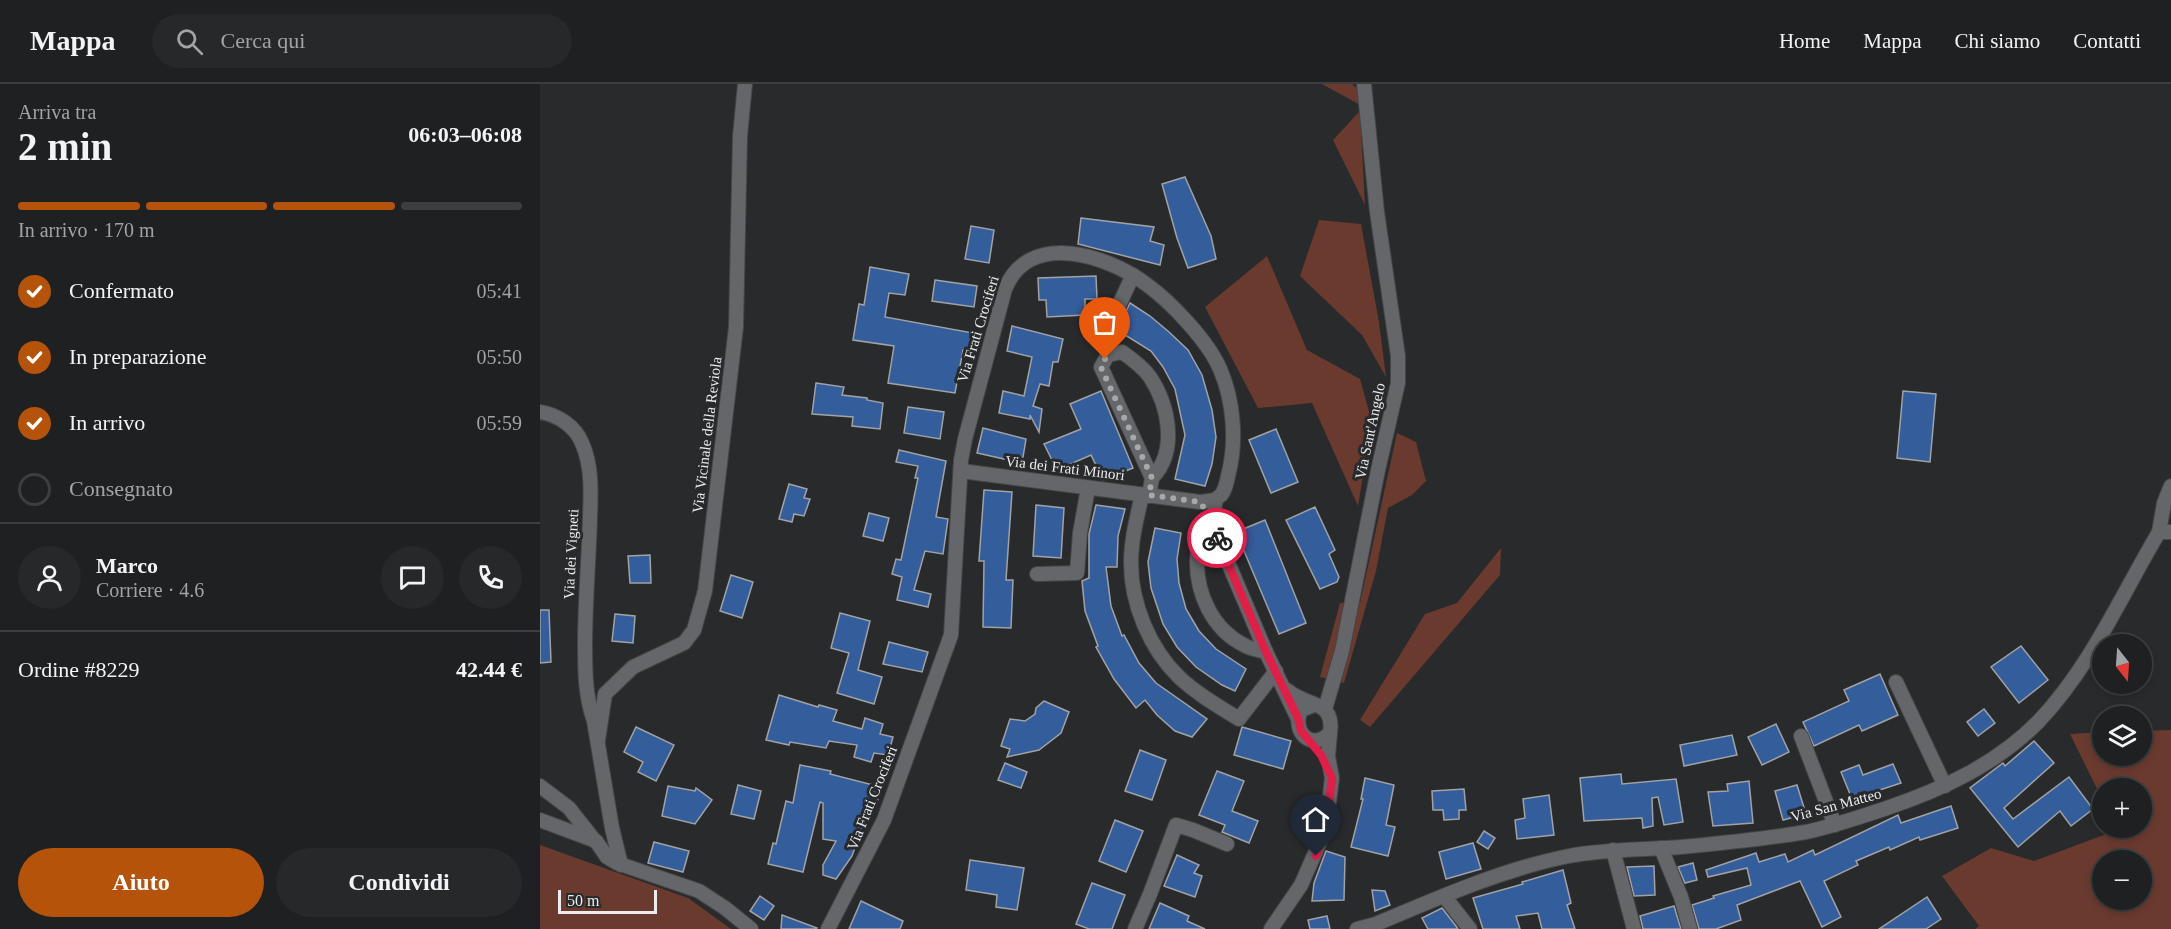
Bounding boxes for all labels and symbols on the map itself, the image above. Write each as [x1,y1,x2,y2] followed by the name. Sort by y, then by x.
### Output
[954,274,1002,384] street label: Via Frati Crociferi
[1079,297,1130,359] pin
[689,356,725,514] street label: Via Vicinale della Reviola
[1352,381,1388,481] street label: Via Sant'Angelo
[1004,453,1126,483] street label: Via dei Frati Minori
[561,508,581,600] street label: Via dei Vigneti
[1187,508,1247,568] courier
[2092,634,2152,694] north arrow
[844,744,900,852] street label: Via Frati Crociferi
[1789,785,1883,825] street label: Via San Matteo
[1290,794,1341,856] pin
[558,887,657,914] scale bar

